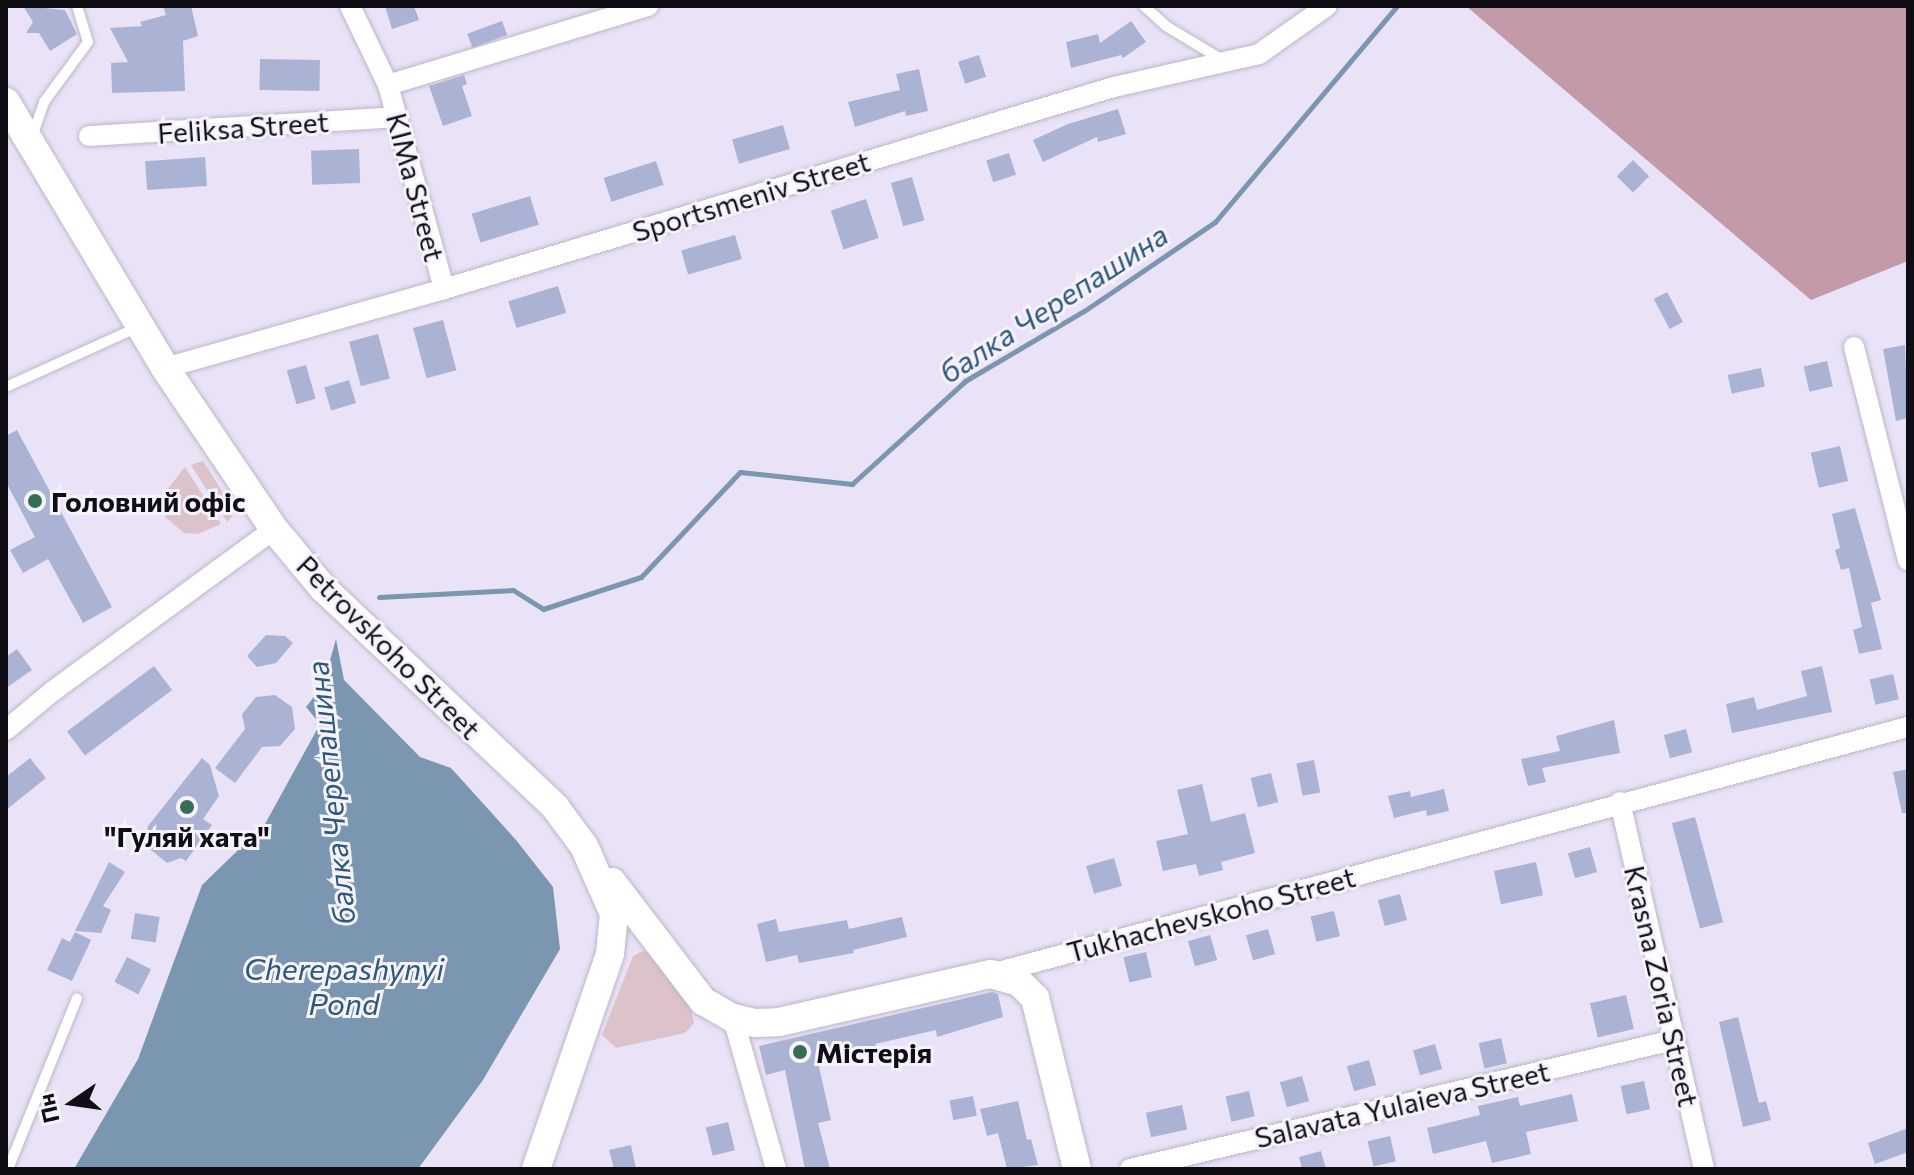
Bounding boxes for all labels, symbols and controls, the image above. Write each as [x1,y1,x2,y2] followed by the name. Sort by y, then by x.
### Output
[156,104,330,150] street label: Feliksa Street
[380,109,452,265] street label: KIMa Street
[628,144,874,248] street label: Sportsmeniv Street
[932,216,1174,390] water label: балка Черепашина
[51,484,245,518] place label: Головний офіс
[26,492,44,510] marker: Головний офіс
[290,548,488,746] street label: Petrovskoho Street
[298,659,362,927] water label: балка Черепашина
[178,798,196,816] marker: "Гуляй хата"
[104,819,270,853] place label: "Гуляй хата"
[1063,859,1359,969] street label: Tukhachevskoho Street
[1618,862,1706,1110] street label: Krasna Zoria Street
[244,950,444,1020] water label: Cherepashynyi Pond
[816,1035,932,1069] place label: Містерія
[791,1043,809,1061] marker: Містерія
[1251,1054,1553,1154] street label: Salavata Yulaieva Street
[32,1063,112,1143] north arrow
[32,1091,65,1126] text: Пн

